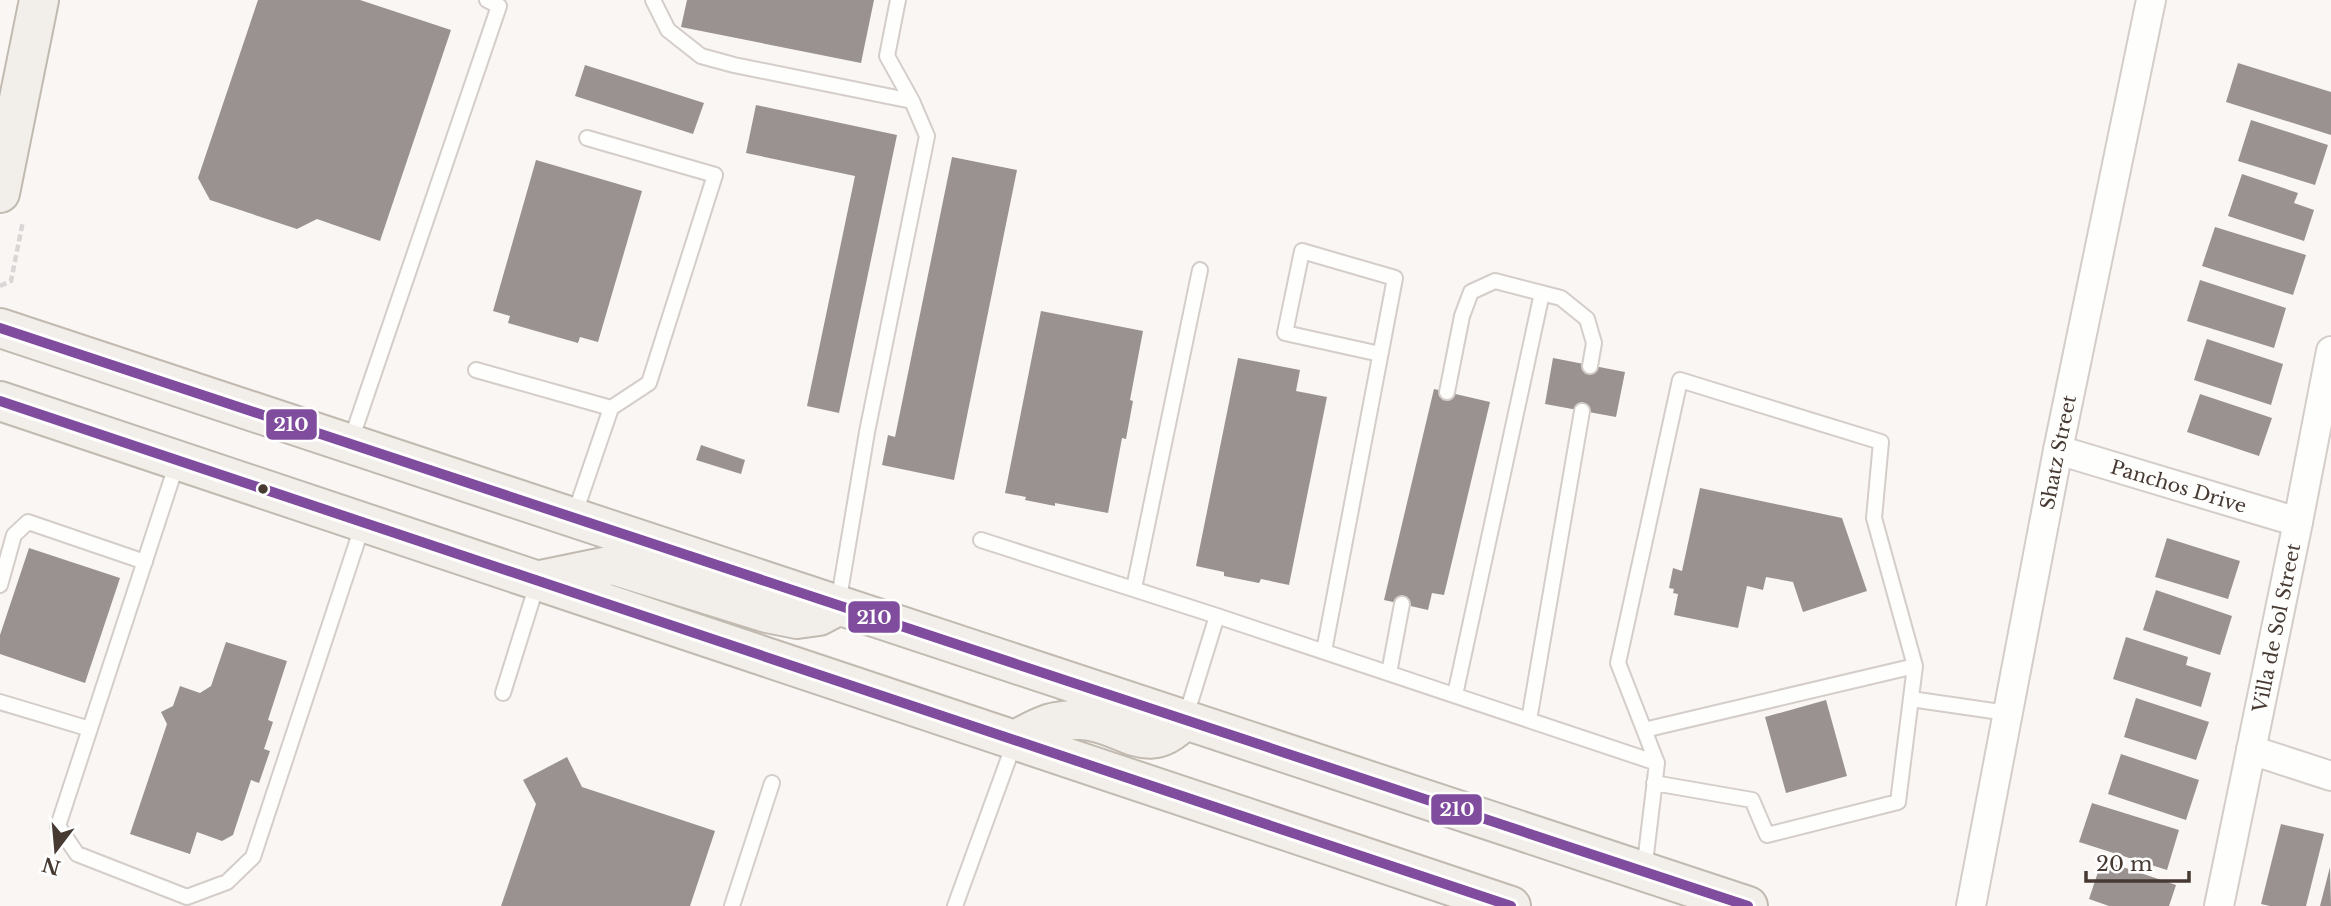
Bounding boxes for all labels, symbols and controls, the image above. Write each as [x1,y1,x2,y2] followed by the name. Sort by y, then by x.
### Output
[2036,392,2081,512] street label: Shatz Street
[265,408,318,441] line badge: 210
[274,413,309,436] text: 210
[2108,455,2249,518] street label: Panchos Drive
[256,482,270,496] unlabelled marker
[2248,541,2305,715] street label: Villa de Sol Street
[847,600,901,634] line badge: 210
[857,606,892,629] text: 210
[1430,793,1483,826] line badge: 210
[1440,798,1475,821] text: 210
[21,815,91,885] north arrow
[2086,839,2189,883] scale bar
[2096,851,2153,877] text: 20 m
[40,852,63,879] text: N

